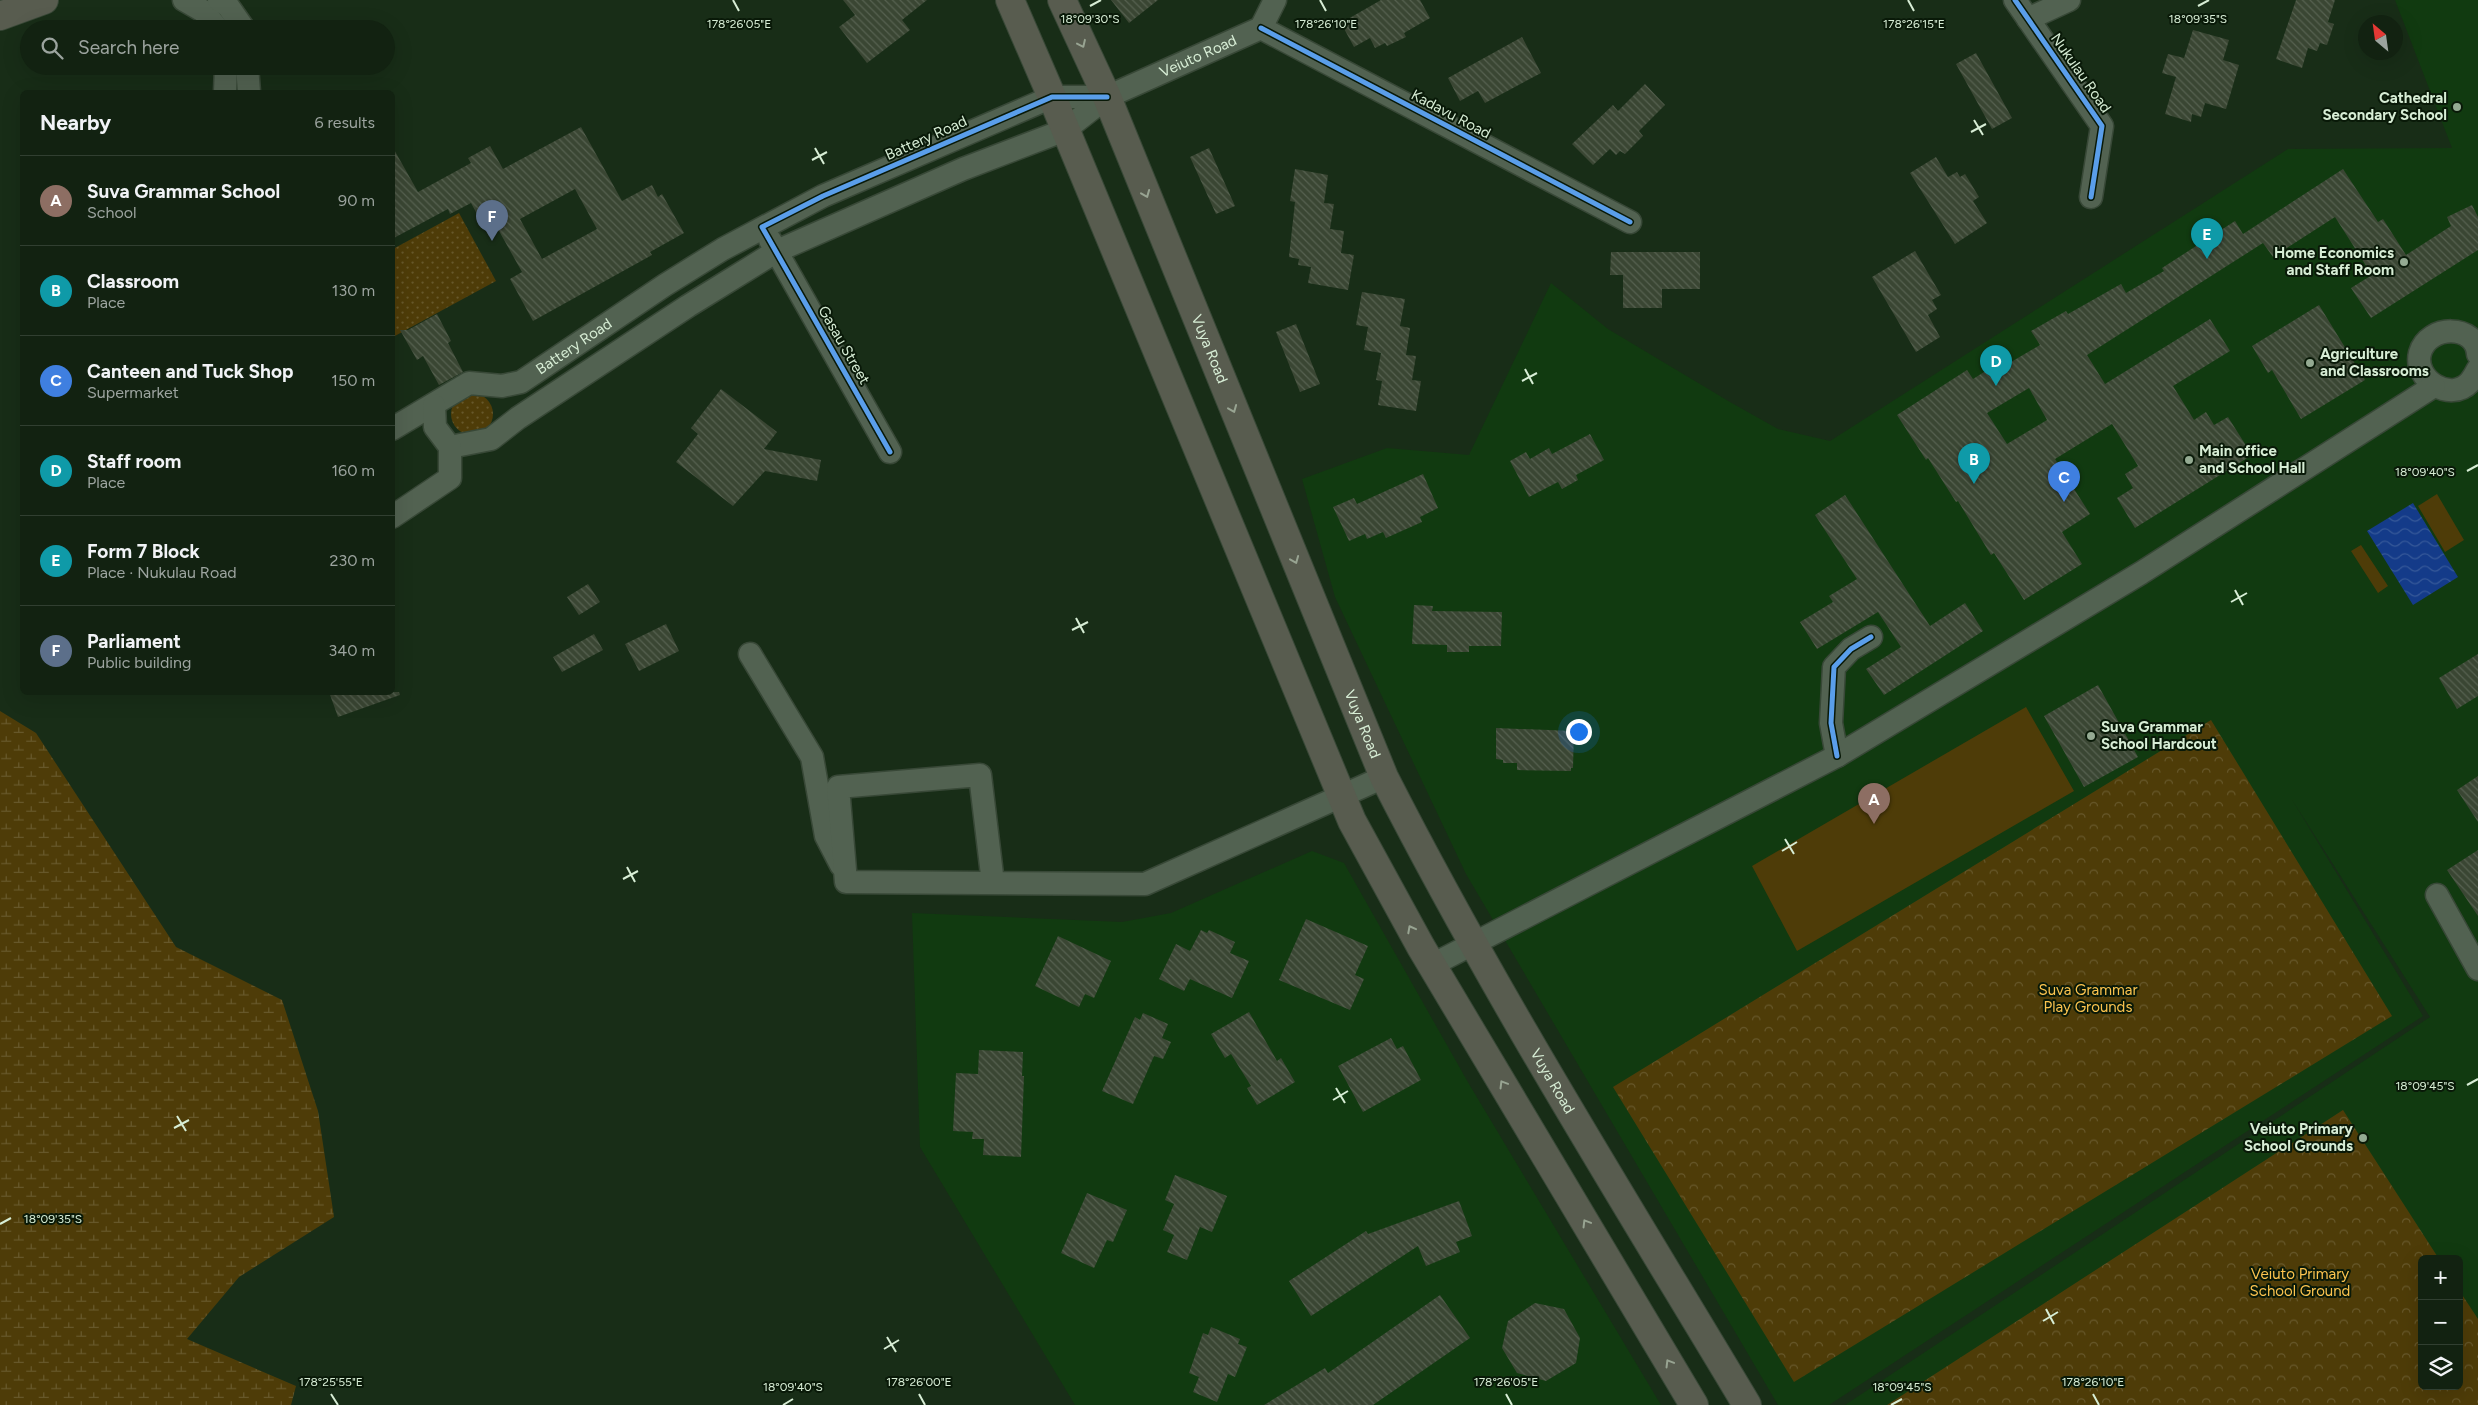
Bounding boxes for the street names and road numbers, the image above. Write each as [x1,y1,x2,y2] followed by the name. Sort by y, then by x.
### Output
[2047,30,2115,116] street label: Nukulau Road
[1157,31,1240,81] street label: Veiuto Road
[1408,86,1494,142] street label: Kadavu Road
[882,112,970,164] street label: Battery Road
[814,302,874,388] street label: Gasau Street
[1188,312,1232,386] street label: Vuya Road
[533,314,615,378] street label: Battery Road
[1340,687,1384,761] street label: Vuya Road
[1526,1045,1579,1117] street label: Vuya Road

